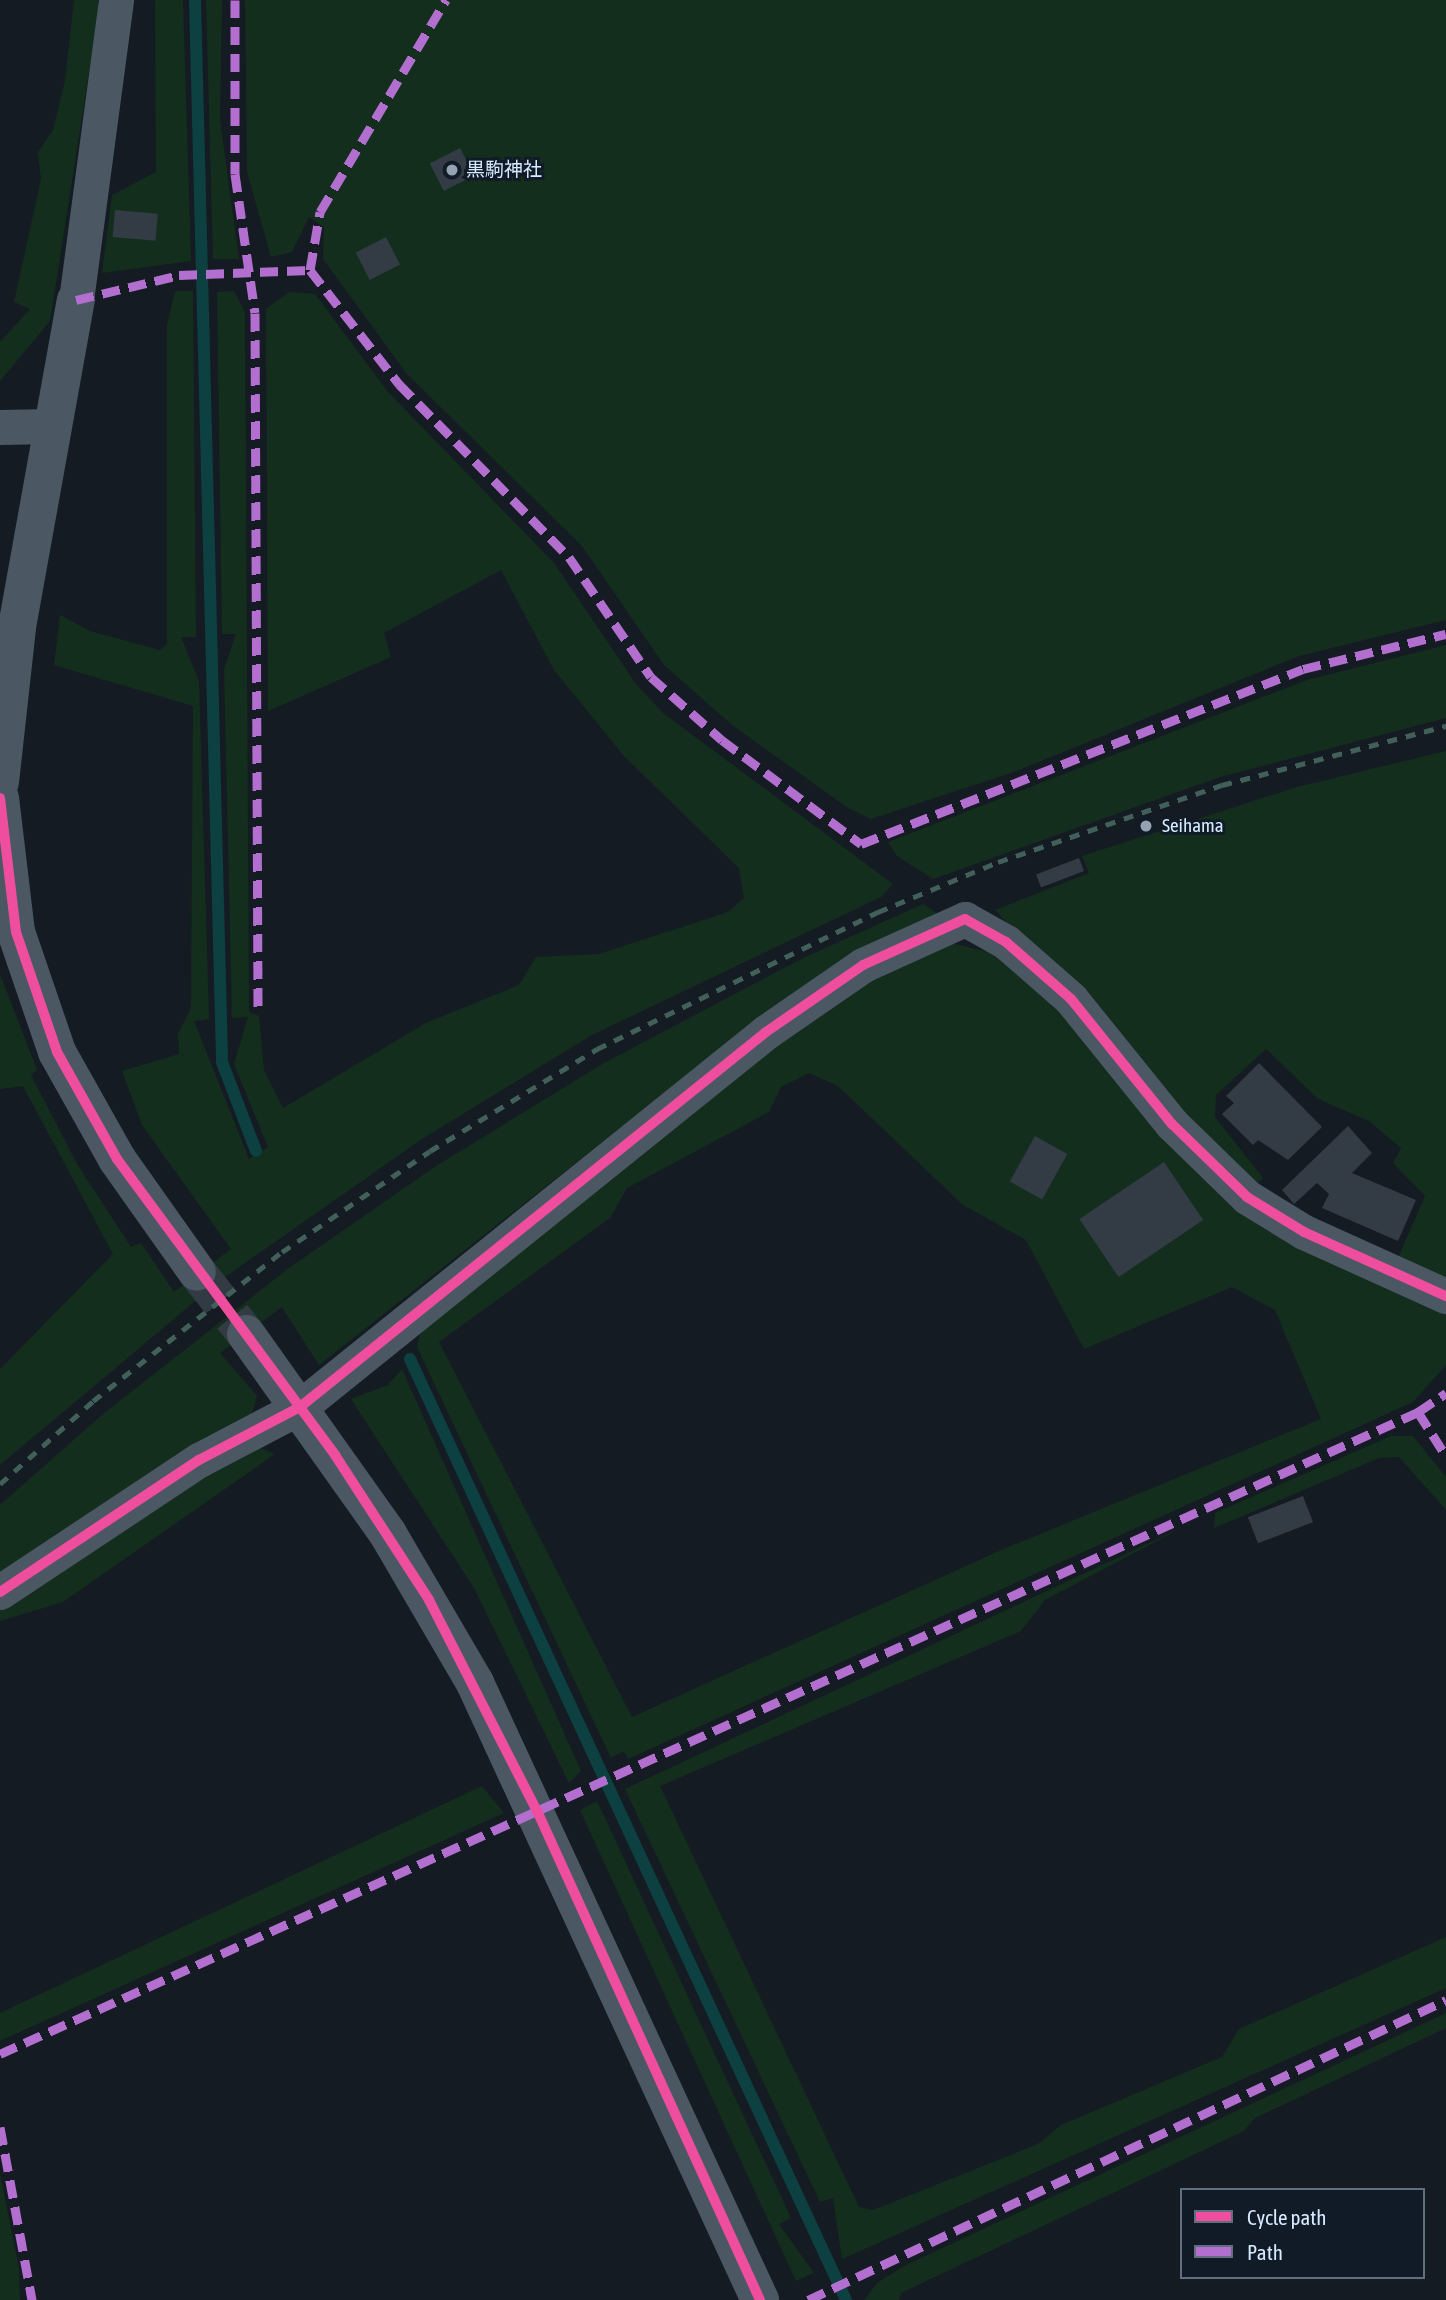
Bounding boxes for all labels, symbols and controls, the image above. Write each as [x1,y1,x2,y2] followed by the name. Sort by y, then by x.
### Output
[466,159,542,181] place label: 黒駒神社
[444,162,460,178] marker: 黒駒神社
[1162,815,1224,837] place label: Seihama
[1136,816,1156,836] marker: Seihama
[1180,2188,1425,2279] legend
[1247,2205,1326,2229] text: Cycle path
[1247,2240,1283,2264] text: Path

